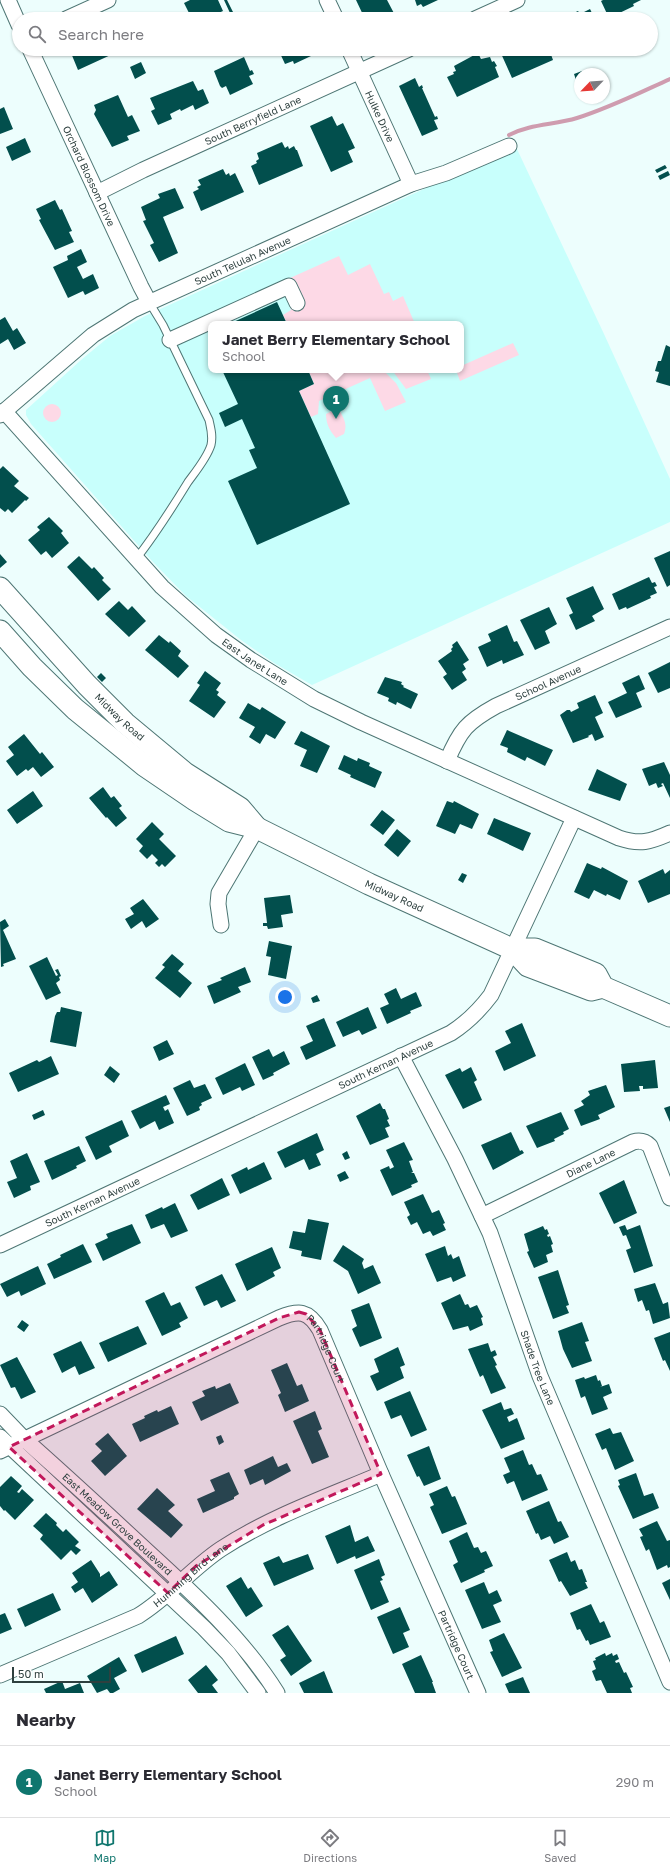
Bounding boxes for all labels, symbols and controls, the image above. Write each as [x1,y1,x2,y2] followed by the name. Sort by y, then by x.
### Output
[12,12,658,56] search box
[26,23,48,45] icon: search
[58,25,144,43] text: Search here
[574,68,610,104] north arrow
[363,89,397,144] street label: Hulke Drive
[203,93,303,147] street label: South Berryfield Lane
[61,124,118,228] street label: Orchard Blossom Drive
[192,233,293,287] street label: South Telulah Avenue
[208,321,464,373] popup
[222,330,450,348] text: Janet Berry Elementary School
[222,348,265,364] text: School
[323,386,349,419] pin: 1
[220,635,290,688] street label: East Janet Lane
[513,662,583,703] street label: School Avenue
[93,691,147,743] street label: Midway Road
[363,877,426,914] street label: Midway Road
[275,987,295,1007] your location
[336,1036,435,1091] street label: South Kernan Avenue
[564,1146,617,1180] street label: Diane Lane
[43,1174,142,1229] street label: South Kernan Avenue
[304,1311,347,1384] street label: Partridge Court
[518,1328,558,1407] street label: Shade Tree Lane
[60,1470,175,1577] street label: East Meadow Grove Boulevard
[151,1540,230,1609] street label: Humming Bird Lane
[436,1608,477,1681] street label: Partridge Court
[12,1665,111,1684] scale bar
[18,1667,44,1680] text: 50 m
[16,1709,76,1730] text: Nearby
[54,1765,282,1783] text: Janet Berry Elementary School
[26,1774,32,1790] text: 1
[616,1774,654,1790] text: 290 m
[54,1783,97,1799] text: School
[94,1827,116,1864] tab: Map
[303,1827,357,1864] tab: Directions
[544,1827,576,1864] tab: Saved

